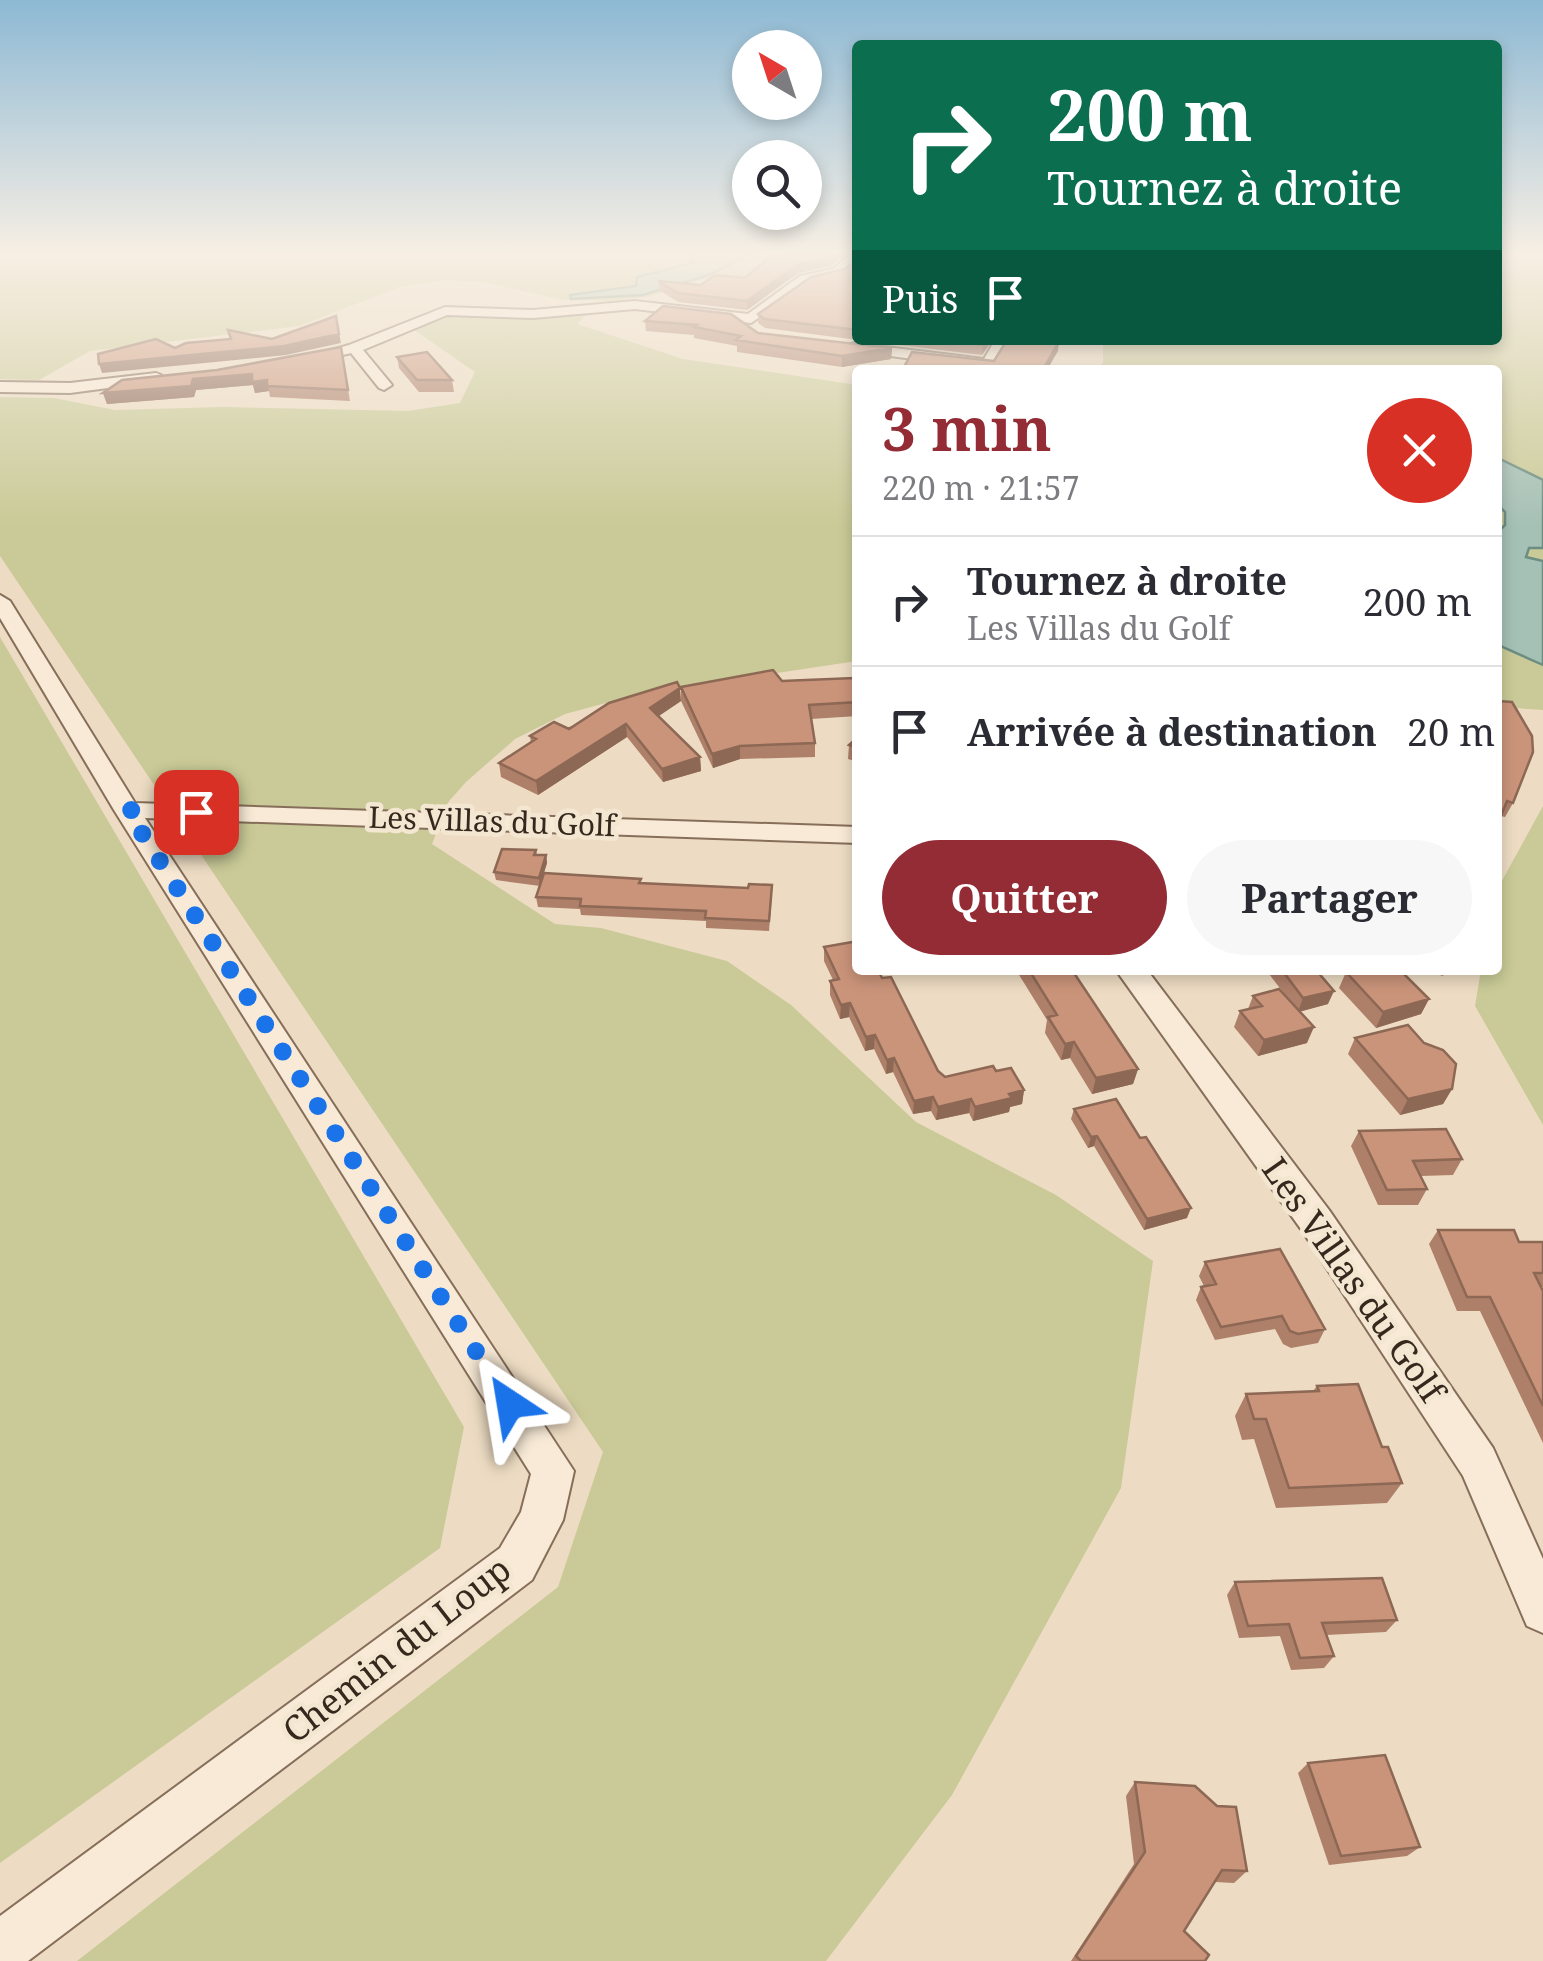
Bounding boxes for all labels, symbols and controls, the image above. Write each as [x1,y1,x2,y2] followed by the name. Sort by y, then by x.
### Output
[732,30,822,120] north arrow
[732,30,822,230] map controls
[1047,66,1253,162] text: 200 m
[882,80,1012,210] icon: right
[732,140,822,230] button: search
[1047,157,1402,218] text: Tournez à droite
[978,270,1033,325] icon: arrive
[882,272,958,324] text: Puis
[882,387,1052,469] text: 3 min
[1367,398,1472,503] button: close
[882,466,1080,509] text: 220 m · 21:57
[967,554,1287,606] text: Tournez à droite
[882,574,937,629] icon: right
[1362,575,1472,627] text: 200 m
[967,606,1231,649] text: Les Villas du Golf
[882,704,937,759] icon: arrive
[967,705,1377,757] text: Arrivée à destination
[1407,705,1495,757] text: 20 m
[154,770,239,855] pin
[169,785,224,840] icon: arrive
[368,796,619,845] street label: Les Villas du Golf
[882,840,1167,955] button: Quitter
[1187,840,1472,955] button: Partager
[1252,1148,1458,1413] street label: Les Villas du Golf
[458,1352,562,1456] position arrow
[272,1545,520,1753] street label: Chemin du Loup

